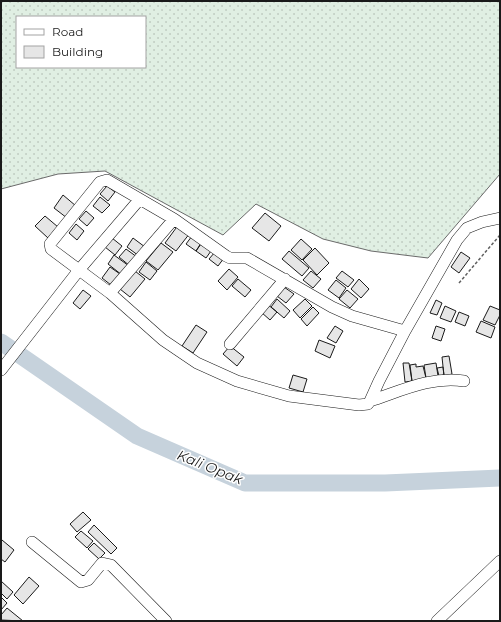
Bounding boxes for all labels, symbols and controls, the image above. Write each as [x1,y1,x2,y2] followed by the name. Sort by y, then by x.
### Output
[16,16,146,68] legend
[52,24,83,39] text: Road
[52,44,103,59] text: Building
[174,446,246,489] water label: Kali Opak

